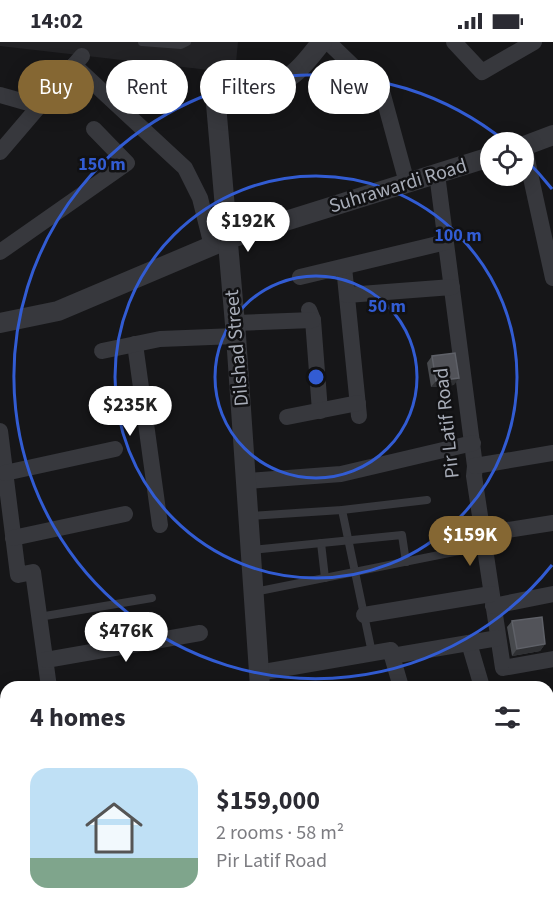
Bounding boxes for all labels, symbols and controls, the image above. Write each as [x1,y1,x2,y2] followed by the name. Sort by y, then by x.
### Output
[30,5,83,37] text: 14:02
[18,60,94,114] chip: Buy
[106,60,188,114] chip: Rent
[200,60,296,114] chip: Filters
[308,60,390,114] chip: New
[480,132,534,186] map controls
[480,132,534,186] button: locate
[78,152,126,177] text: 150 m
[326,152,470,220] street label: Suhrawardi Road
[206,202,290,253] pin: $192K
[221,207,275,235] text: $192K
[434,223,482,248] text: 100 m
[218,288,256,407] street label: Dilshad Street
[368,294,406,319] text: 50 m
[427,366,467,480] street label: Pir Latif Road
[306,367,326,387] centre of rings
[88,386,172,437] pin: $235K
[103,391,157,419] text: $235K
[428,516,512,567] pin: $159K
[443,521,497,549] text: $159K
[84,612,168,663] pin: $476K
[99,617,153,645] text: $476K
[30,699,125,736] text: 4 homes
[491,701,524,734] icon: filters
[216,782,320,819] text: $159,000
[78,792,150,864] icon: home
[216,819,344,847] text: 2 rooms · 58 m²
[216,847,327,875] text: Pir Latif Road

